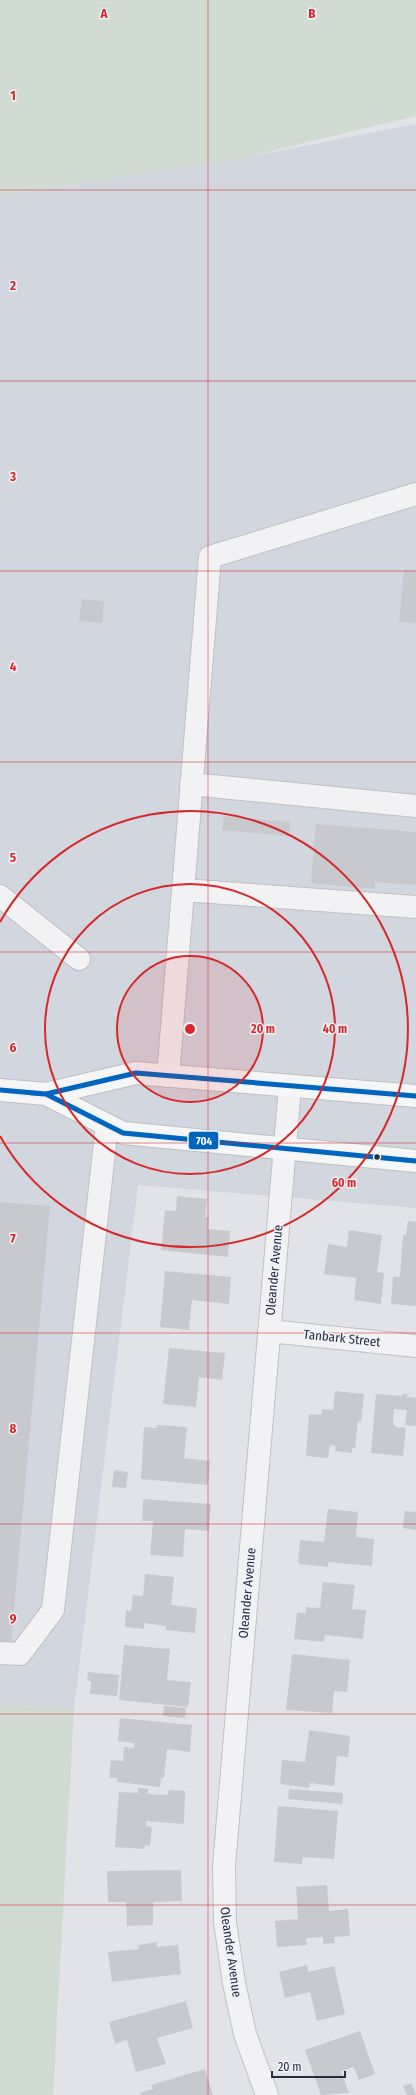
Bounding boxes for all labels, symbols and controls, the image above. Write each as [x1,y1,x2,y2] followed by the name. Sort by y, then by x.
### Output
[99,6,108,21] text: A
[308,6,316,21] text: B
[10,88,16,103] text: 1
[9,278,16,293] text: 2
[9,469,16,484] text: 3
[10,659,17,674] text: 4
[10,850,16,865] text: 5
[183,1022,197,1036] centre of rings
[250,1022,275,1036] text: 20 m
[323,1022,347,1036] text: 40 m
[10,1040,17,1055] text: 6
[188,1131,219,1150] line badge: 704
[196,1135,212,1148] text: 704
[372,1152,382,1162] unlabelled marker
[332,1176,356,1190] text: 60 m
[263,1224,285,1316] street label: Oleander Avenue
[10,1231,16,1246] text: 7
[303,1326,382,1350] street label: Tanbark Street
[10,1421,17,1436] text: 8
[236,1547,258,1639] street label: Oleander Avenue
[10,1611,17,1626] text: 9
[217,1906,245,1998] street label: Oleander Avenue
[272,2053,345,2079] scale bar
[278,2060,302,2074] text: 20 m

